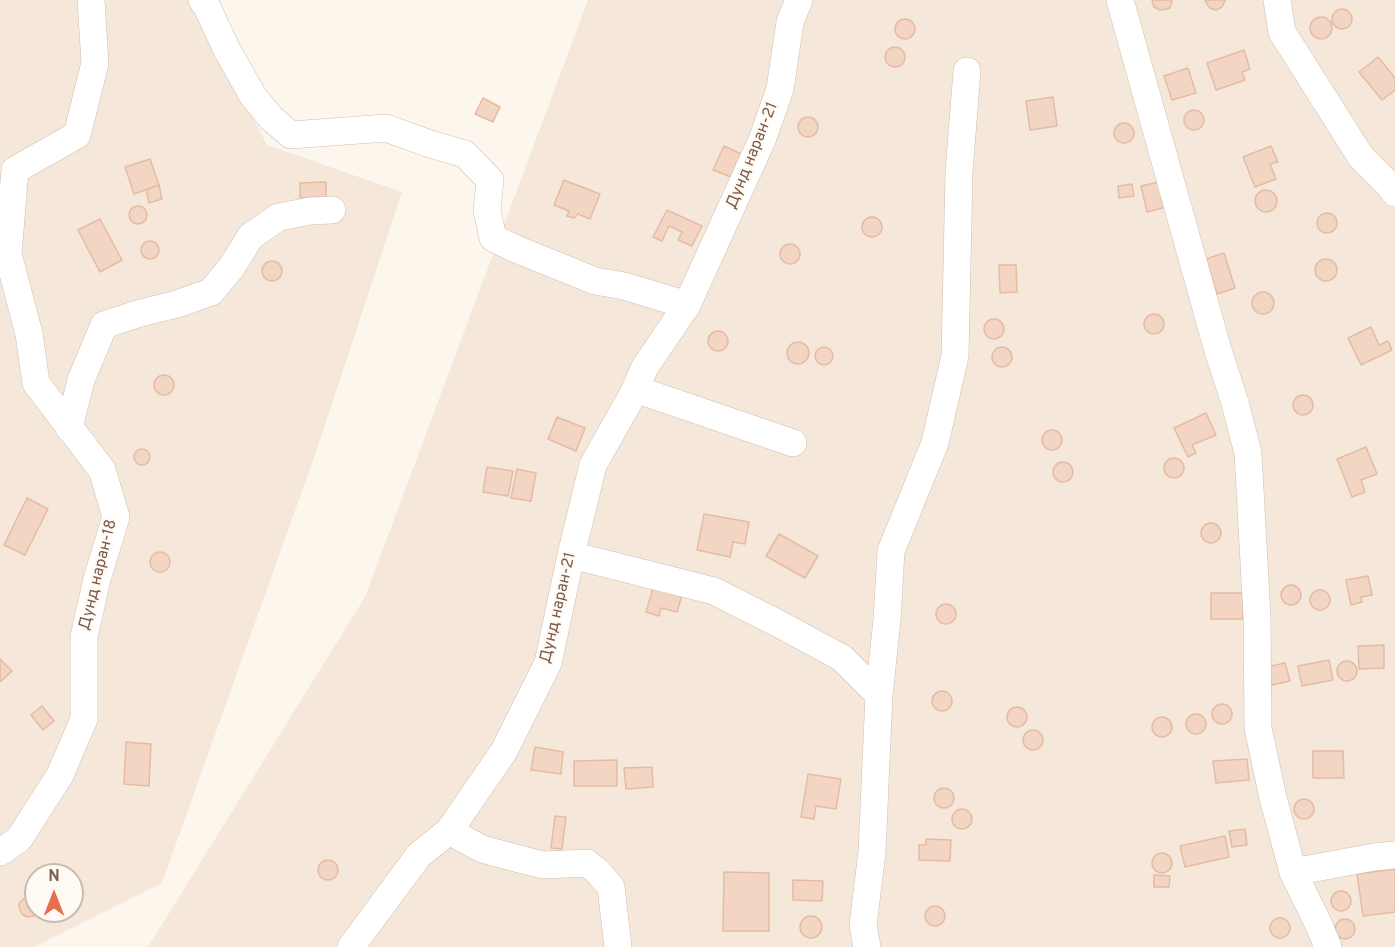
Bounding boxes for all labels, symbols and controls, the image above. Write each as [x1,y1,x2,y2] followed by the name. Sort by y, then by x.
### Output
[723,100,783,212] street label: Дунд наран-21
[76,518,122,632] street label: Дунд наран-18
[537,550,581,666] street label: Дунд наран-21
[24,863,84,923] north arrow
[48,867,60,887] text: N

